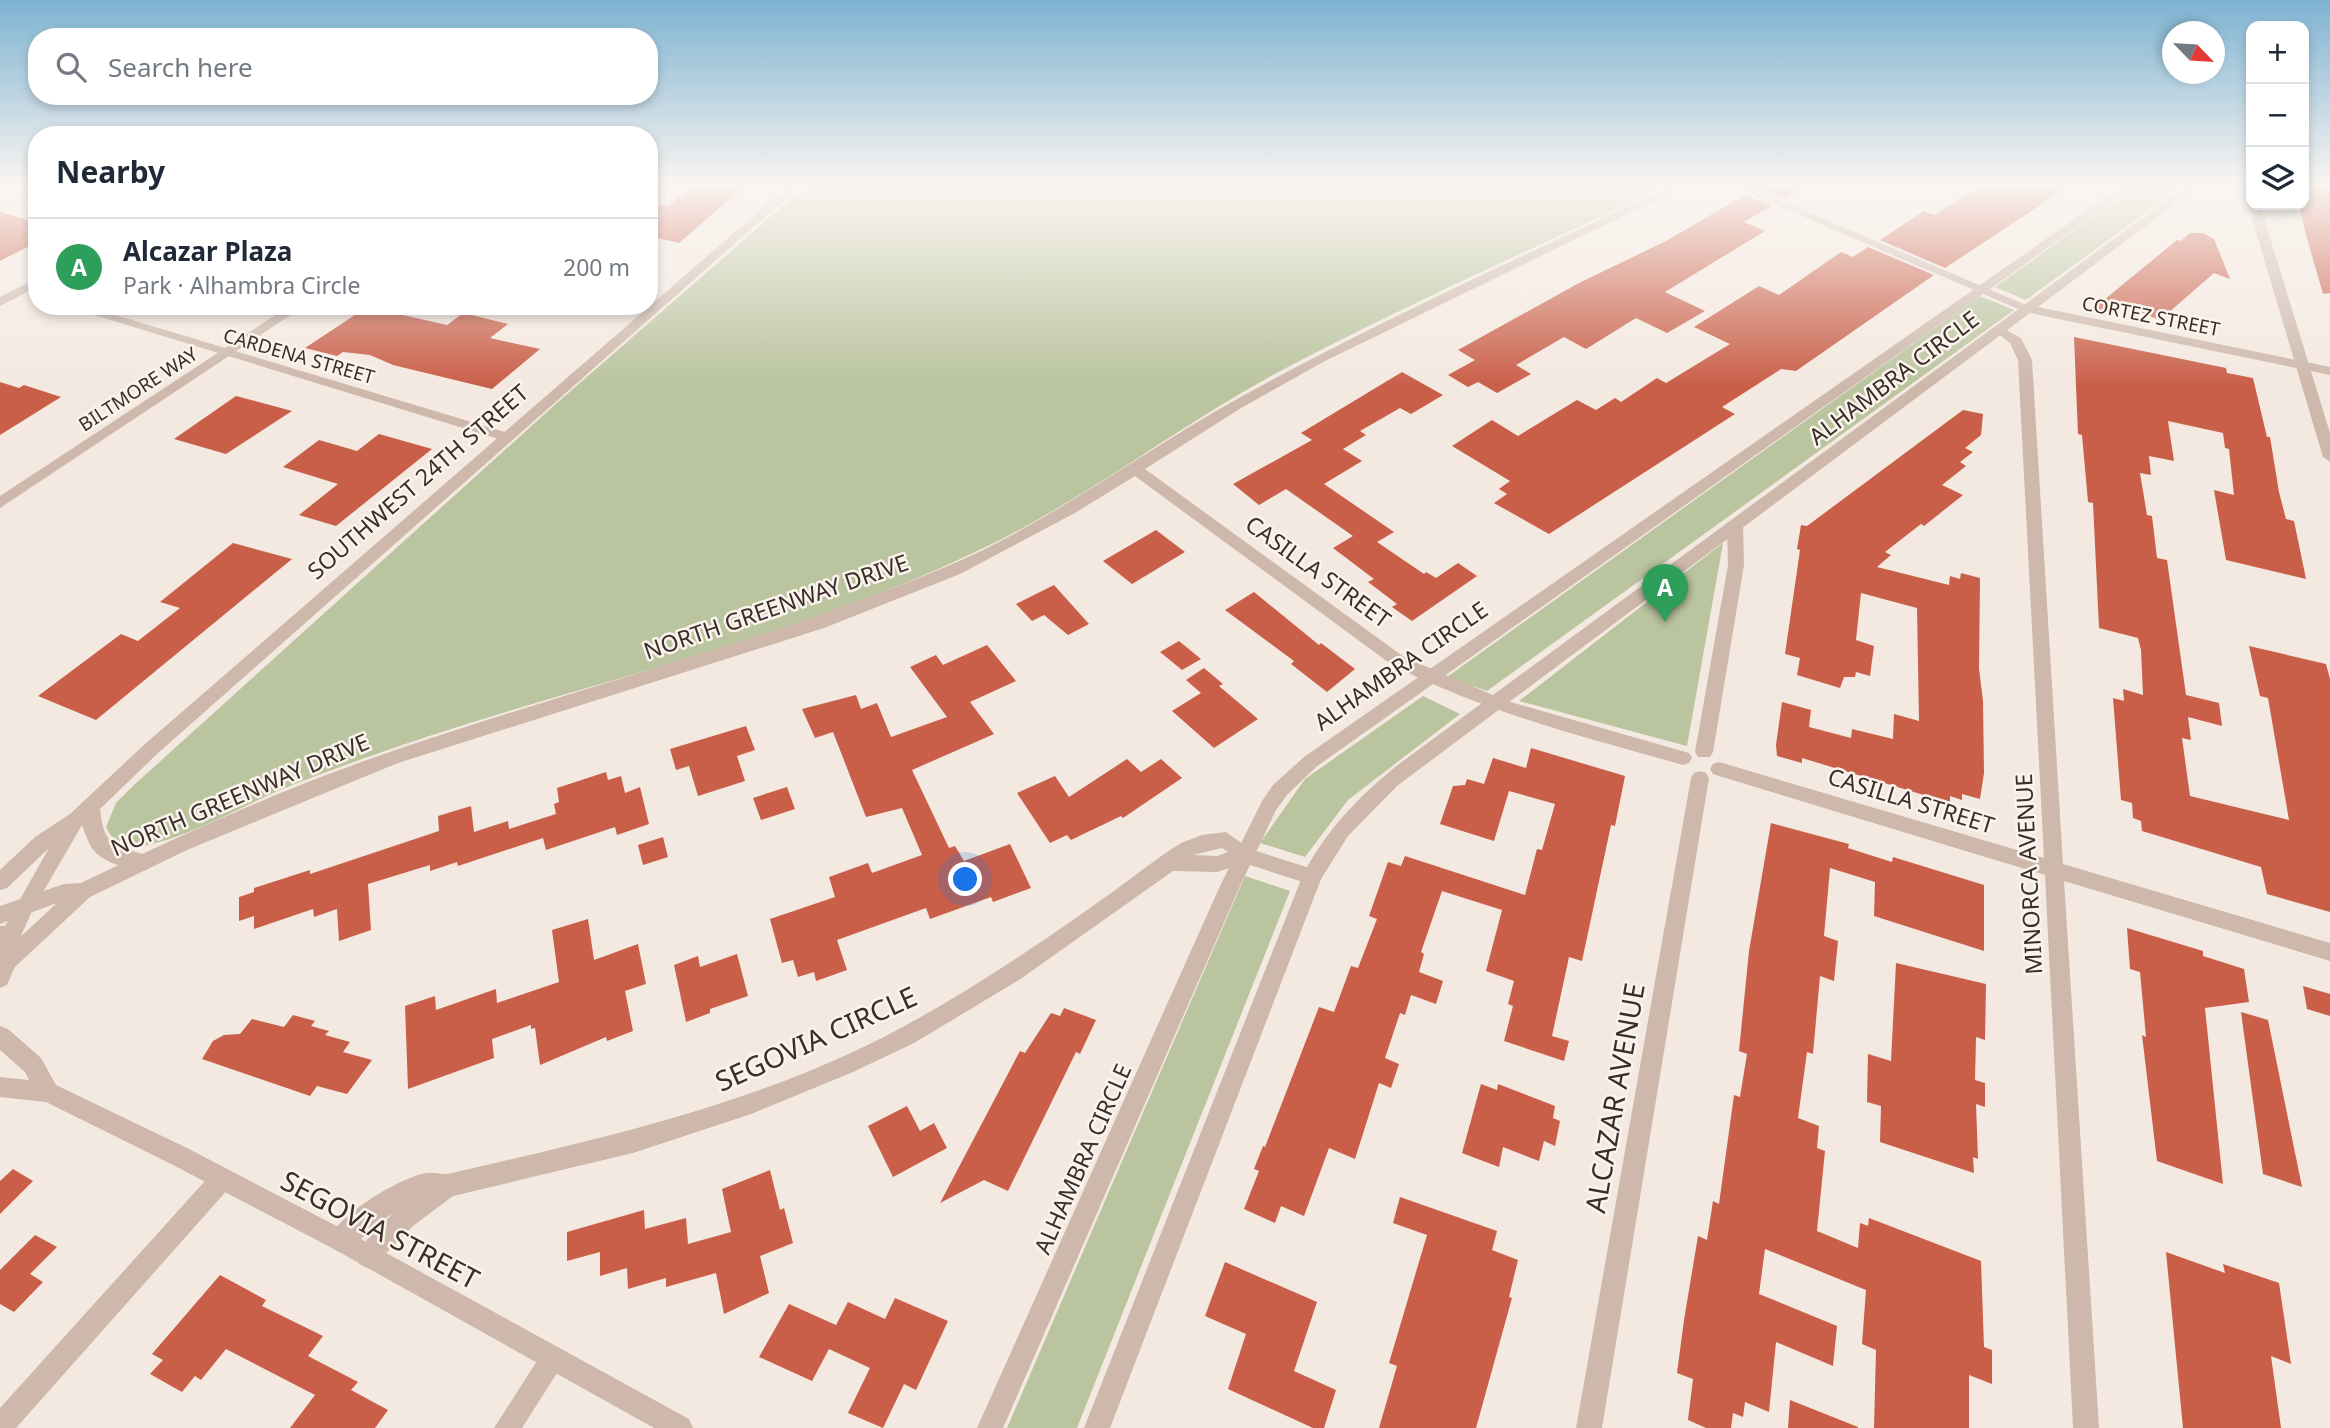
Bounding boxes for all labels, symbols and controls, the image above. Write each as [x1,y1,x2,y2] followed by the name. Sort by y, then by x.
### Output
[2162,21,2225,84] north arrow
[2246,21,2309,210] map controls
[2246,21,2309,84] button: +
[28,28,658,105] search box
[52,48,90,86] icon: search
[108,49,253,85] text: Search here
[2246,84,2309,147] button: −
[2246,147,2309,210] button: layers
[56,151,165,192] text: Nearby
[123,233,292,269] text: Alcazar Plaza
[71,251,87,283] text: A
[563,251,630,283] text: 200 m
[123,269,361,301] text: Park · Alhambra Circle
[2080,290,2222,342] street label: CORTEZ STREET
[1802,303,1985,452] street label: ALHAMBRA CIRCLE
[220,322,378,390] street label: CARDENA STREET
[73,341,203,437] street label: BILTMORE WAY
[300,376,535,586] street label: SOUTHWEST 24TH STREET
[1239,508,1398,635] street label: CASILLA STREET
[639,546,912,666] street label: NORTH GREENWAY DRIVE
[1642,564,1688,622] pin: A
[1307,593,1494,737] street label: ALHAMBRA CIRCLE
[105,725,374,863] street label: NORTH GREENWAY DRIVE
[1824,760,1999,841] street label: CASILLA STREET
[2007,773,2049,975] street label: MINORCA AVENUE
[948,862,982,896] your location
[709,977,922,1100] street label: SEGOVIA CIRCLE
[1575,980,1653,1216] street label: ALCAZAR AVENUE
[1026,1058,1138,1259] street label: ALHAMBRA CIRCLE
[275,1161,487,1298] street label: SEGOVIA STREET

